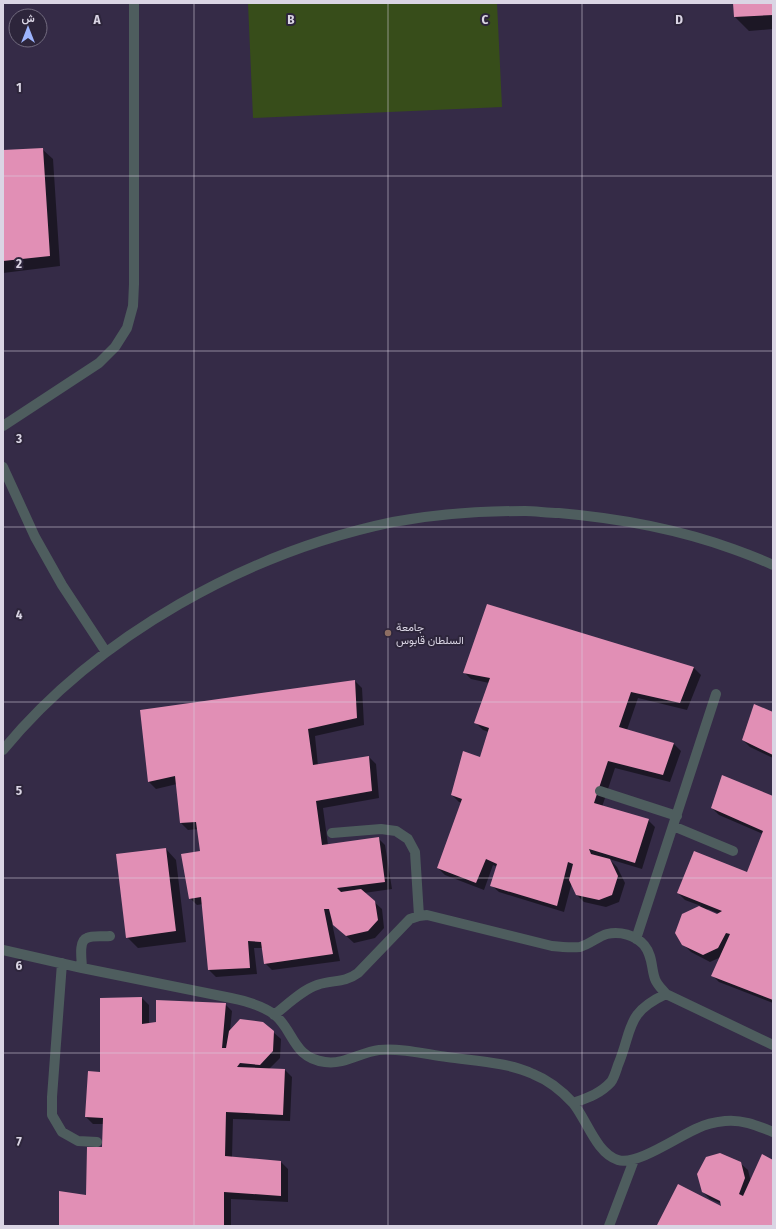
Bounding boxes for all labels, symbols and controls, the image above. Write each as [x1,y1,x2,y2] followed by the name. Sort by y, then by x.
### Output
[8,8,48,48] north arrow
[21,12,35,25] text: ش
[92,12,101,27] text: A
[287,12,295,27] text: B
[482,12,489,27] text: C
[675,12,683,27] text: D
[16,80,22,95] text: 1
[15,256,22,271] text: 2
[15,431,22,446] text: 3
[16,607,23,622] text: 4
[396,621,464,647] place label: جامعة السلطان قابوس
[383,628,393,638] marker: جامعة السلطان قابوس
[16,783,22,798] text: 5
[16,958,23,973] text: 6
[16,1134,22,1149] text: 7

